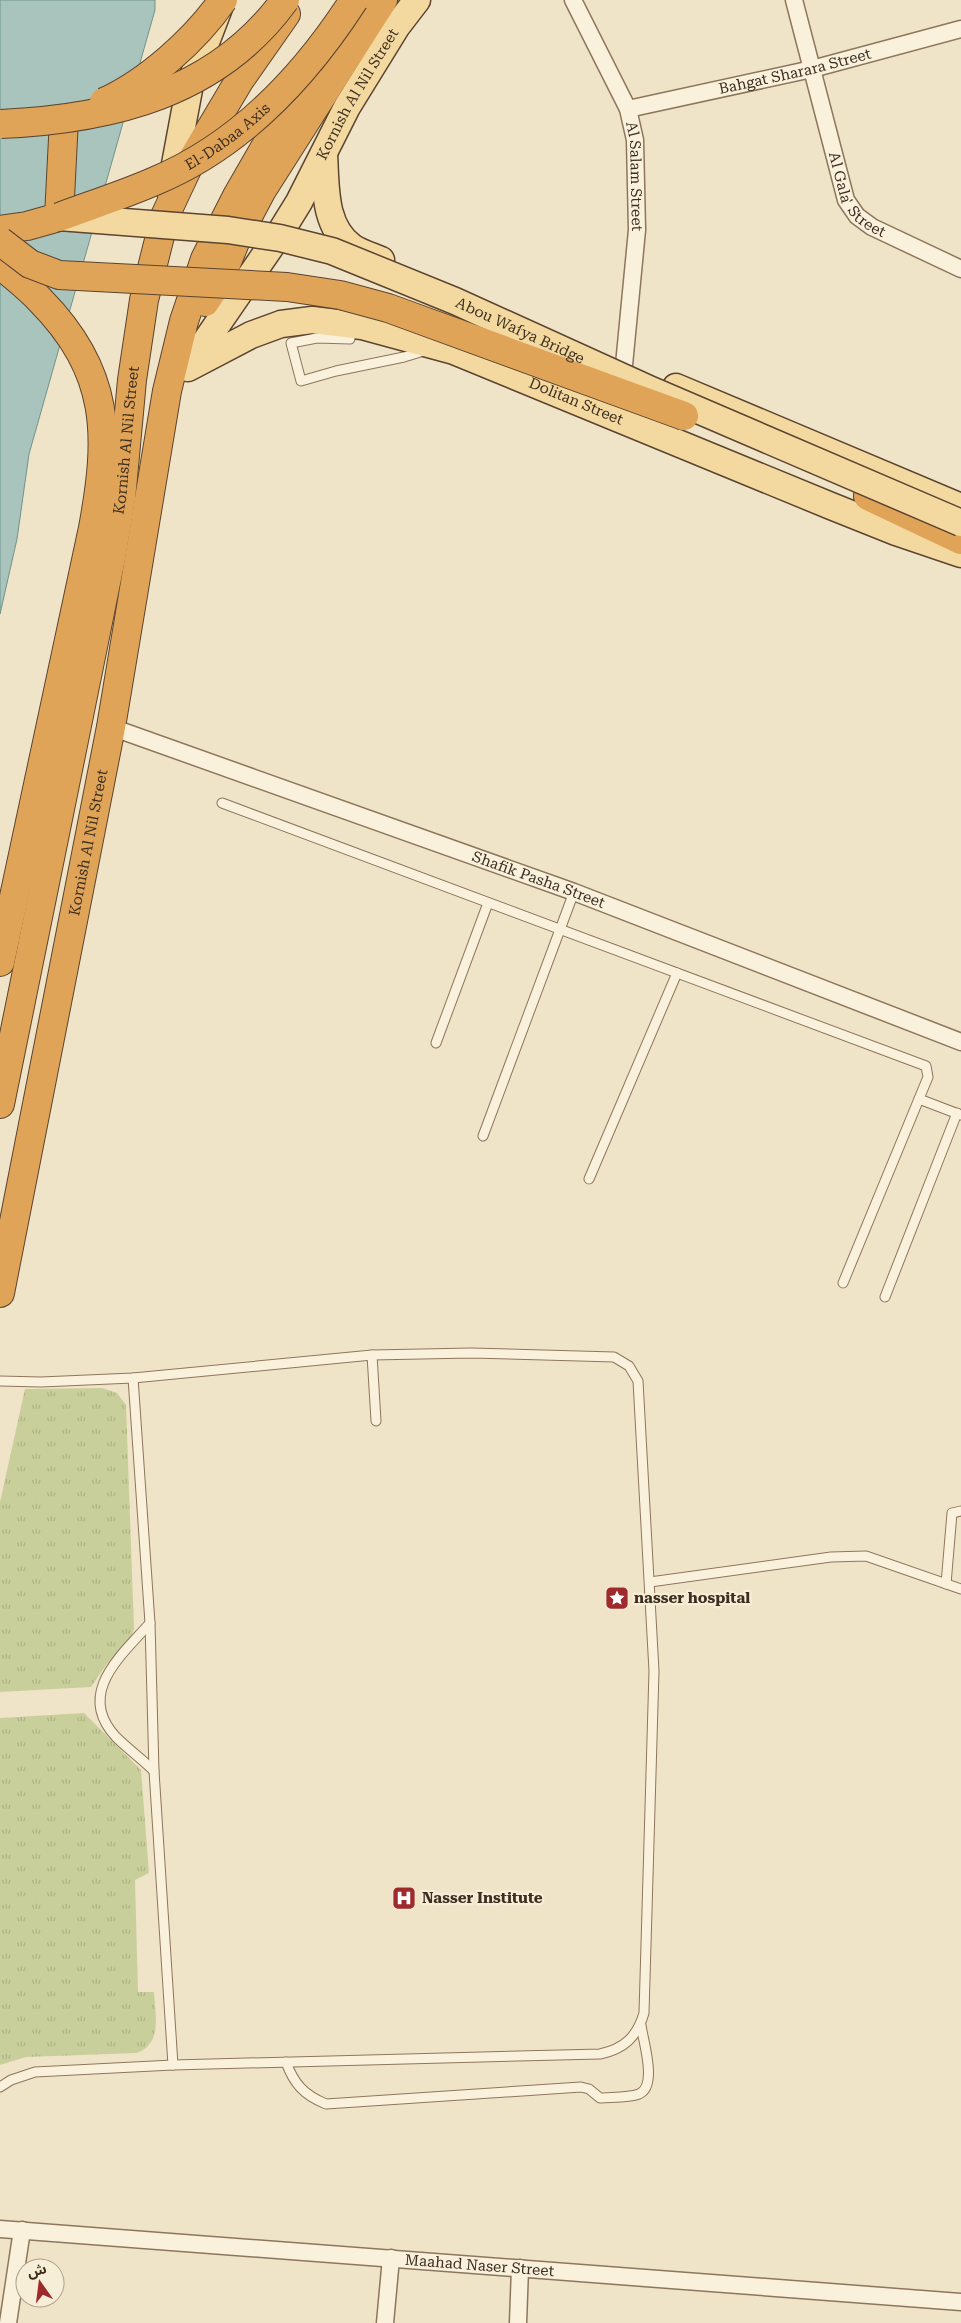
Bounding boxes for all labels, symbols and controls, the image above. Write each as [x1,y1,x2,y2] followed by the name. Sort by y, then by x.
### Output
[313,25,402,163] street label: Kornish Al Nil Street
[717,44,873,98] street label: Bahgat Sharara Street
[182,99,274,174] street label: El-Dabaa Axis
[622,120,646,232] street label: Al Salam Street
[825,150,889,241] street label: Al Gala' Street
[453,294,587,368] street label: Abou Wafya Bridge
[110,365,143,516] street label: Kornish Al Nil Street
[526,374,626,429] street label: Dolitan Street
[65,768,112,917] street label: Kornish Al Nil Street
[470,847,608,912] street label: Shafik Pasha Street
[604,1585,630,1611] place icon: nasser hospital
[634,1589,750,1607] place label: nasser hospital
[391,1885,417,1911] hospital icon: Nasser Institute
[422,1889,543,1907] place label: Nasser Institute
[404,2251,555,2280] street label: Maahad Naser Street
[15,2258,65,2308] north arrow
[26,2260,48,2280] text: ش

